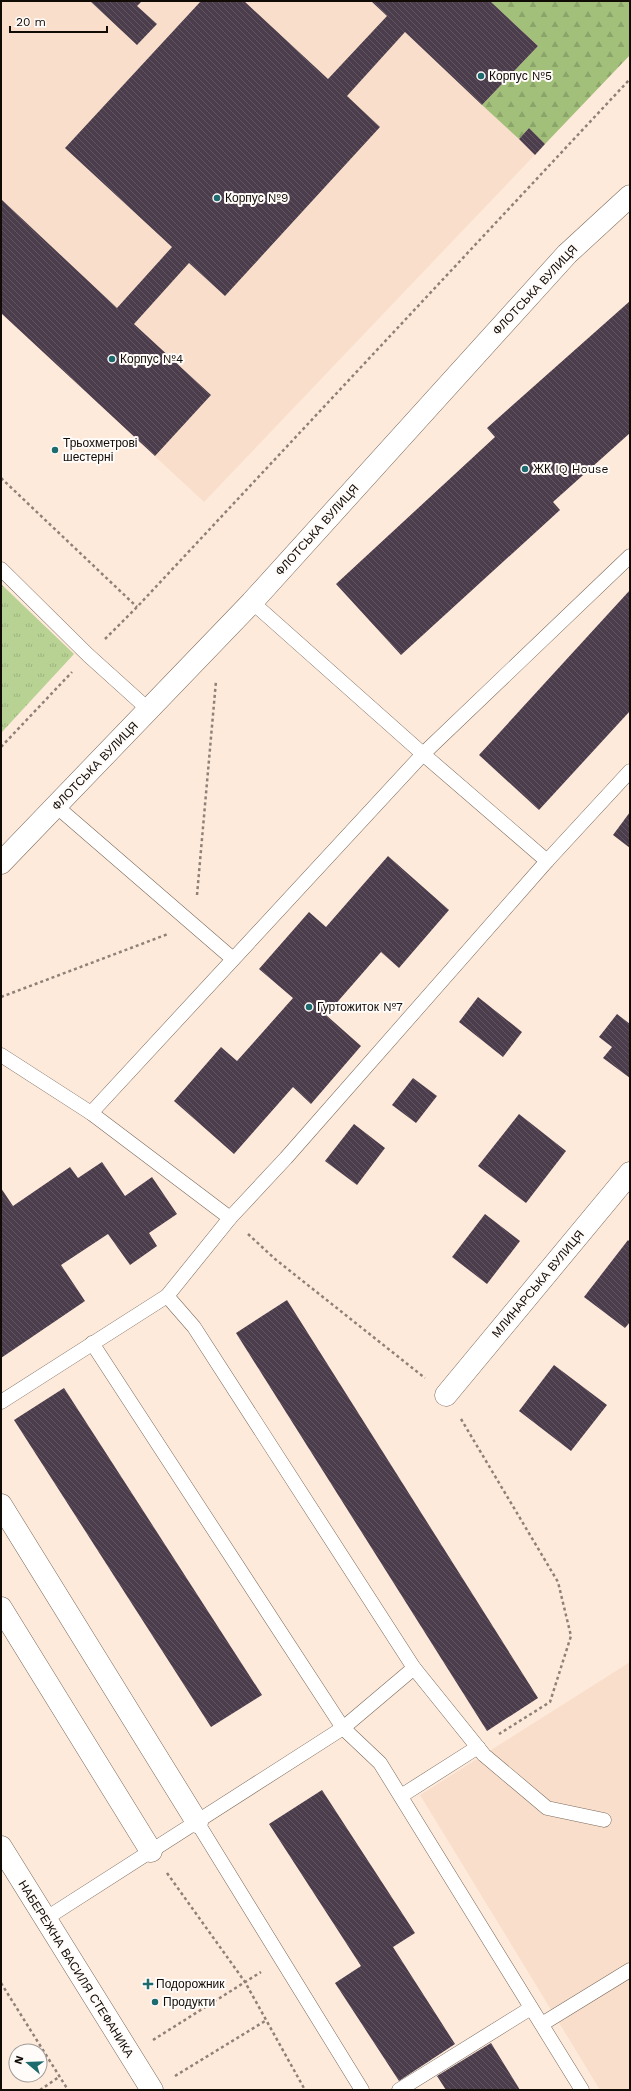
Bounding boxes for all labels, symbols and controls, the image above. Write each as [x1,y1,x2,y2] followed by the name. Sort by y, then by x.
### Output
[10,8,107,34] scale bar
[16,15,46,29] text: 20 m
[489,69,552,83] place label: Корпус №5
[476,71,486,81] marker: Корпус №5
[225,191,288,205] place label: Корпус №9
[212,193,222,203] marker: Корпус №9
[490,242,580,338] street label: ФЛОТСЬКА ВУЛИЦЯ
[120,352,183,366] place label: Корпус №4
[107,354,117,364] marker: Корпус №4
[63,436,138,464] place label: Трьохметрові шестерні
[50,445,60,455] marker: Трьохметрові шестерні
[533,462,608,476] place label: ЖК IQ House
[520,464,530,474] marker: ЖК IQ House
[272,482,362,578] street label: ФЛОТСЬКА ВУЛИЦЯ
[49,719,141,813] street label: ФЛОТСЬКА ВУЛИЦЯ
[317,1000,403,1014] place label: Гуртожиток №7
[304,1002,314,1012] marker: Гуртожиток №7
[489,1228,587,1340] street label: МЛИНАРСЬКА ВУЛИЦЯ
[15,1878,137,2060] street label: НАБЕРЕЖНА ВАСИЛЯ СТЕФАНИКА
[156,1977,225,1991] place label: Подорожник
[143,1979,153,1989] marker: Подорожник
[163,1995,215,2009] place label: Продукти
[150,1997,160,2007] marker: Продукти
[8,2043,48,2083] north arrow
[12,2054,26,2066] text: N

